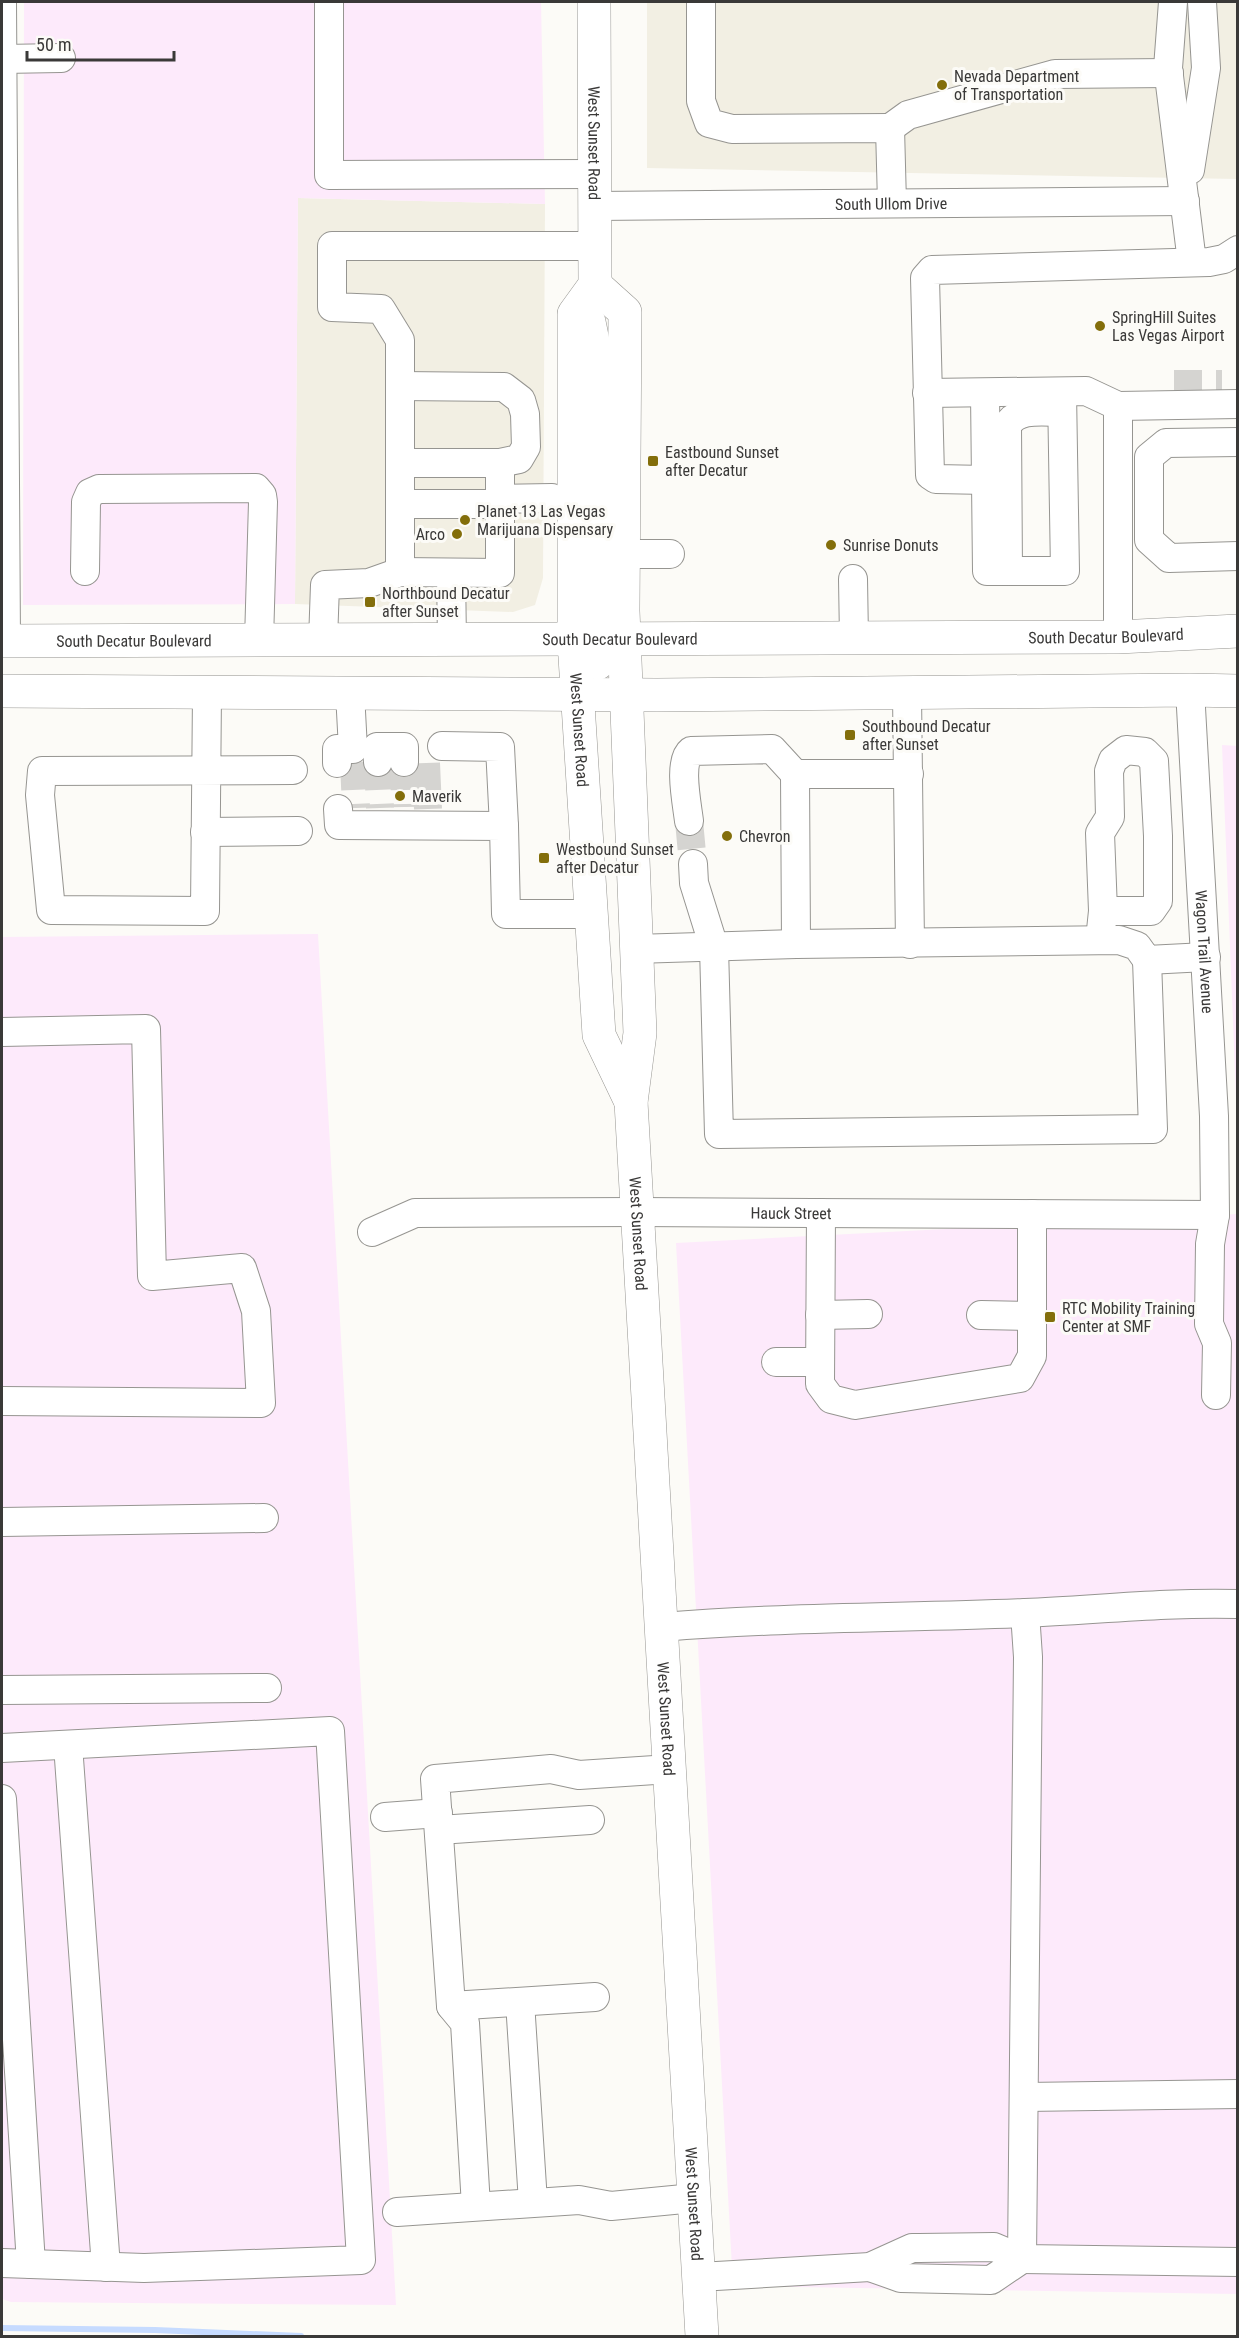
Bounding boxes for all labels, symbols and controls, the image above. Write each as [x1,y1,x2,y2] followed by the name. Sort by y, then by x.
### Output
[27,24,174,62] scale bar
[36,34,71,55] text: 50 m
[954,67,1079,104] place label: Nevada Department of Transportation
[935,78,949,92] marker: Nevada Department of Transportation
[585,86,604,200] street label: West Sunset Road
[835,194,947,213] street label: South Ullom Drive
[1112,308,1225,345] place label: SpringHill Suites Las Vegas Airport
[1093,319,1107,333] marker: SpringHill Suites Las Vegas Airport
[665,443,779,480] place label: Eastbound Sunset after Decatur
[646,454,660,468] marker: Eastbound Sunset after Decatur
[477,502,614,539] place label: Planet 13 Las Vegas Marijuana Dispensary
[458,513,472,527] marker: Planet 13 Las Vegas Marijuana Dispensary
[416,525,445,544] place label: Arco
[450,527,464,541] marker: Arco
[843,536,938,555] place label: Sunrise Donuts
[824,538,838,552] marker: Sunrise Donuts
[382,584,510,621] place label: Northbound Decatur after Sunset
[363,595,377,609] marker: Northbound Decatur after Sunset
[1028,624,1184,647] street label: South Decatur Boulevard
[542,629,698,649] street label: South Decatur Boulevard
[56,631,212,650] street label: South Decatur Boulevard
[567,672,593,788] street label: West Sunset Road
[862,717,991,754] place label: Southbound Decatur after Sunset
[843,728,857,742] marker: Southbound Decatur after Sunset
[412,787,462,806] place label: Maverik
[393,789,407,803] marker: Maverik
[739,827,791,846] place label: Chevron
[720,829,734,843] marker: Chevron
[556,840,674,877] place label: Westbound Sunset after Decatur
[537,851,551,865] marker: Westbound Sunset after Decatur
[1192,889,1218,1014] street label: Wagon Trail Avenue
[626,1176,651,1291] street label: West Sunset Road
[750,1203,832,1223] street label: Hauck Street
[1062,1299,1195,1336] place label: RTC Mobility Training Center at SMF
[1043,1310,1057,1324] marker: RTC Mobility Training Center at SMF
[654,1661,679,1776] street label: West Sunset Road
[682,2146,707,2261] street label: West Sunset Road

